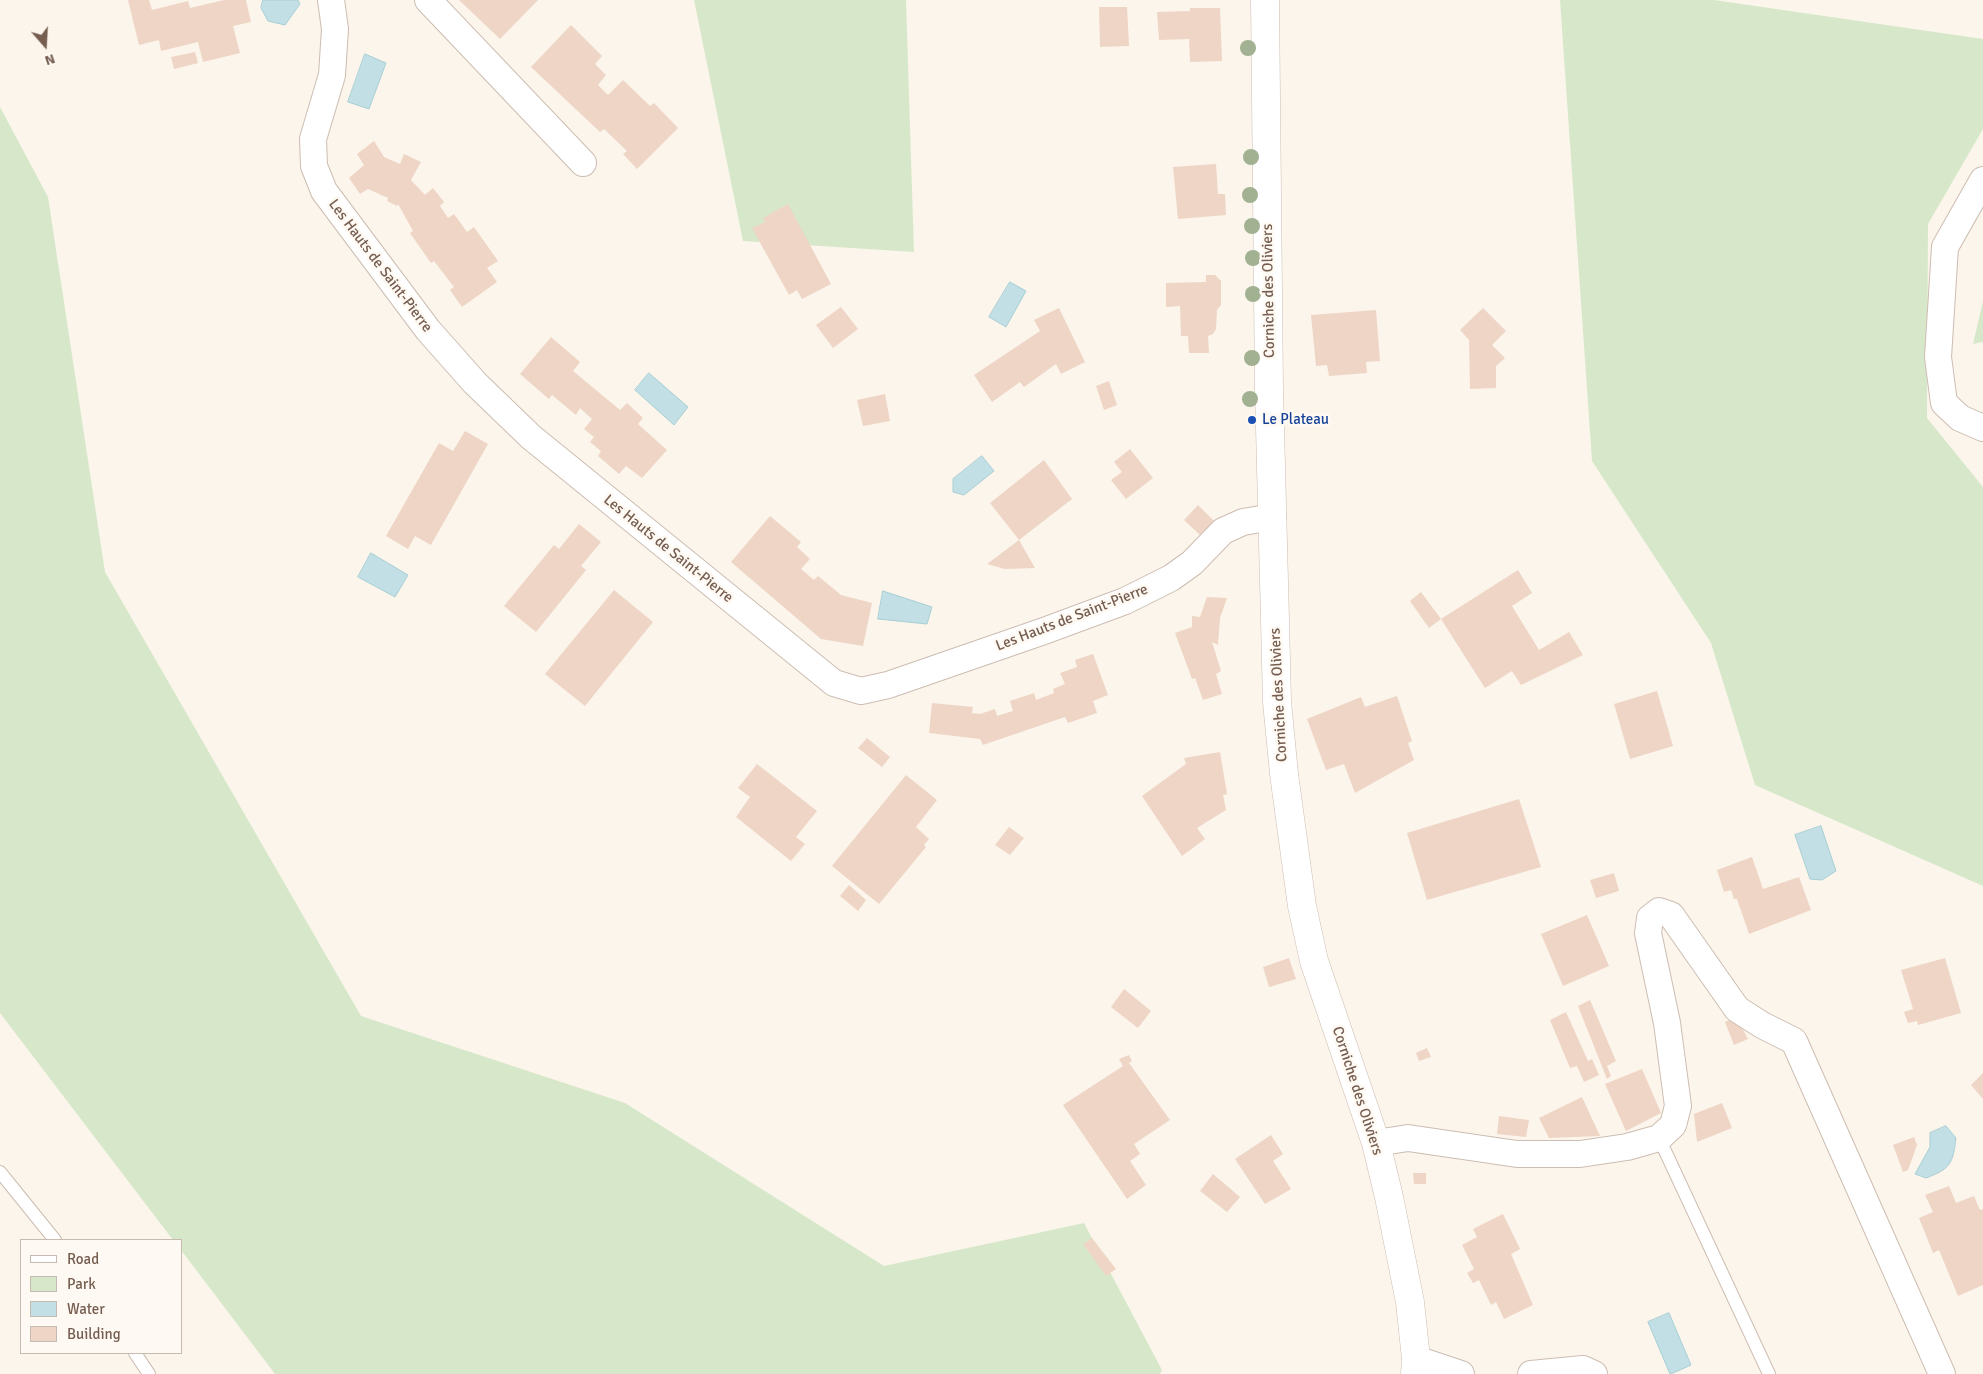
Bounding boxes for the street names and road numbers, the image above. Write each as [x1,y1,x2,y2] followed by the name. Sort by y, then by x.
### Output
[324,196,436,336] street label: Les Hauts de Saint-Pierre
[1259,224,1279,358] street label: Corniche des Oliviers
[600,491,736,607] street label: Les Hauts de Saint-Pierre
[993,581,1151,655] street label: Les Hauts de Saint-Pierre
[1266,627,1292,763] street label: Corniche des Oliviers
[1328,1024,1386,1158] street label: Corniche des Oliviers

